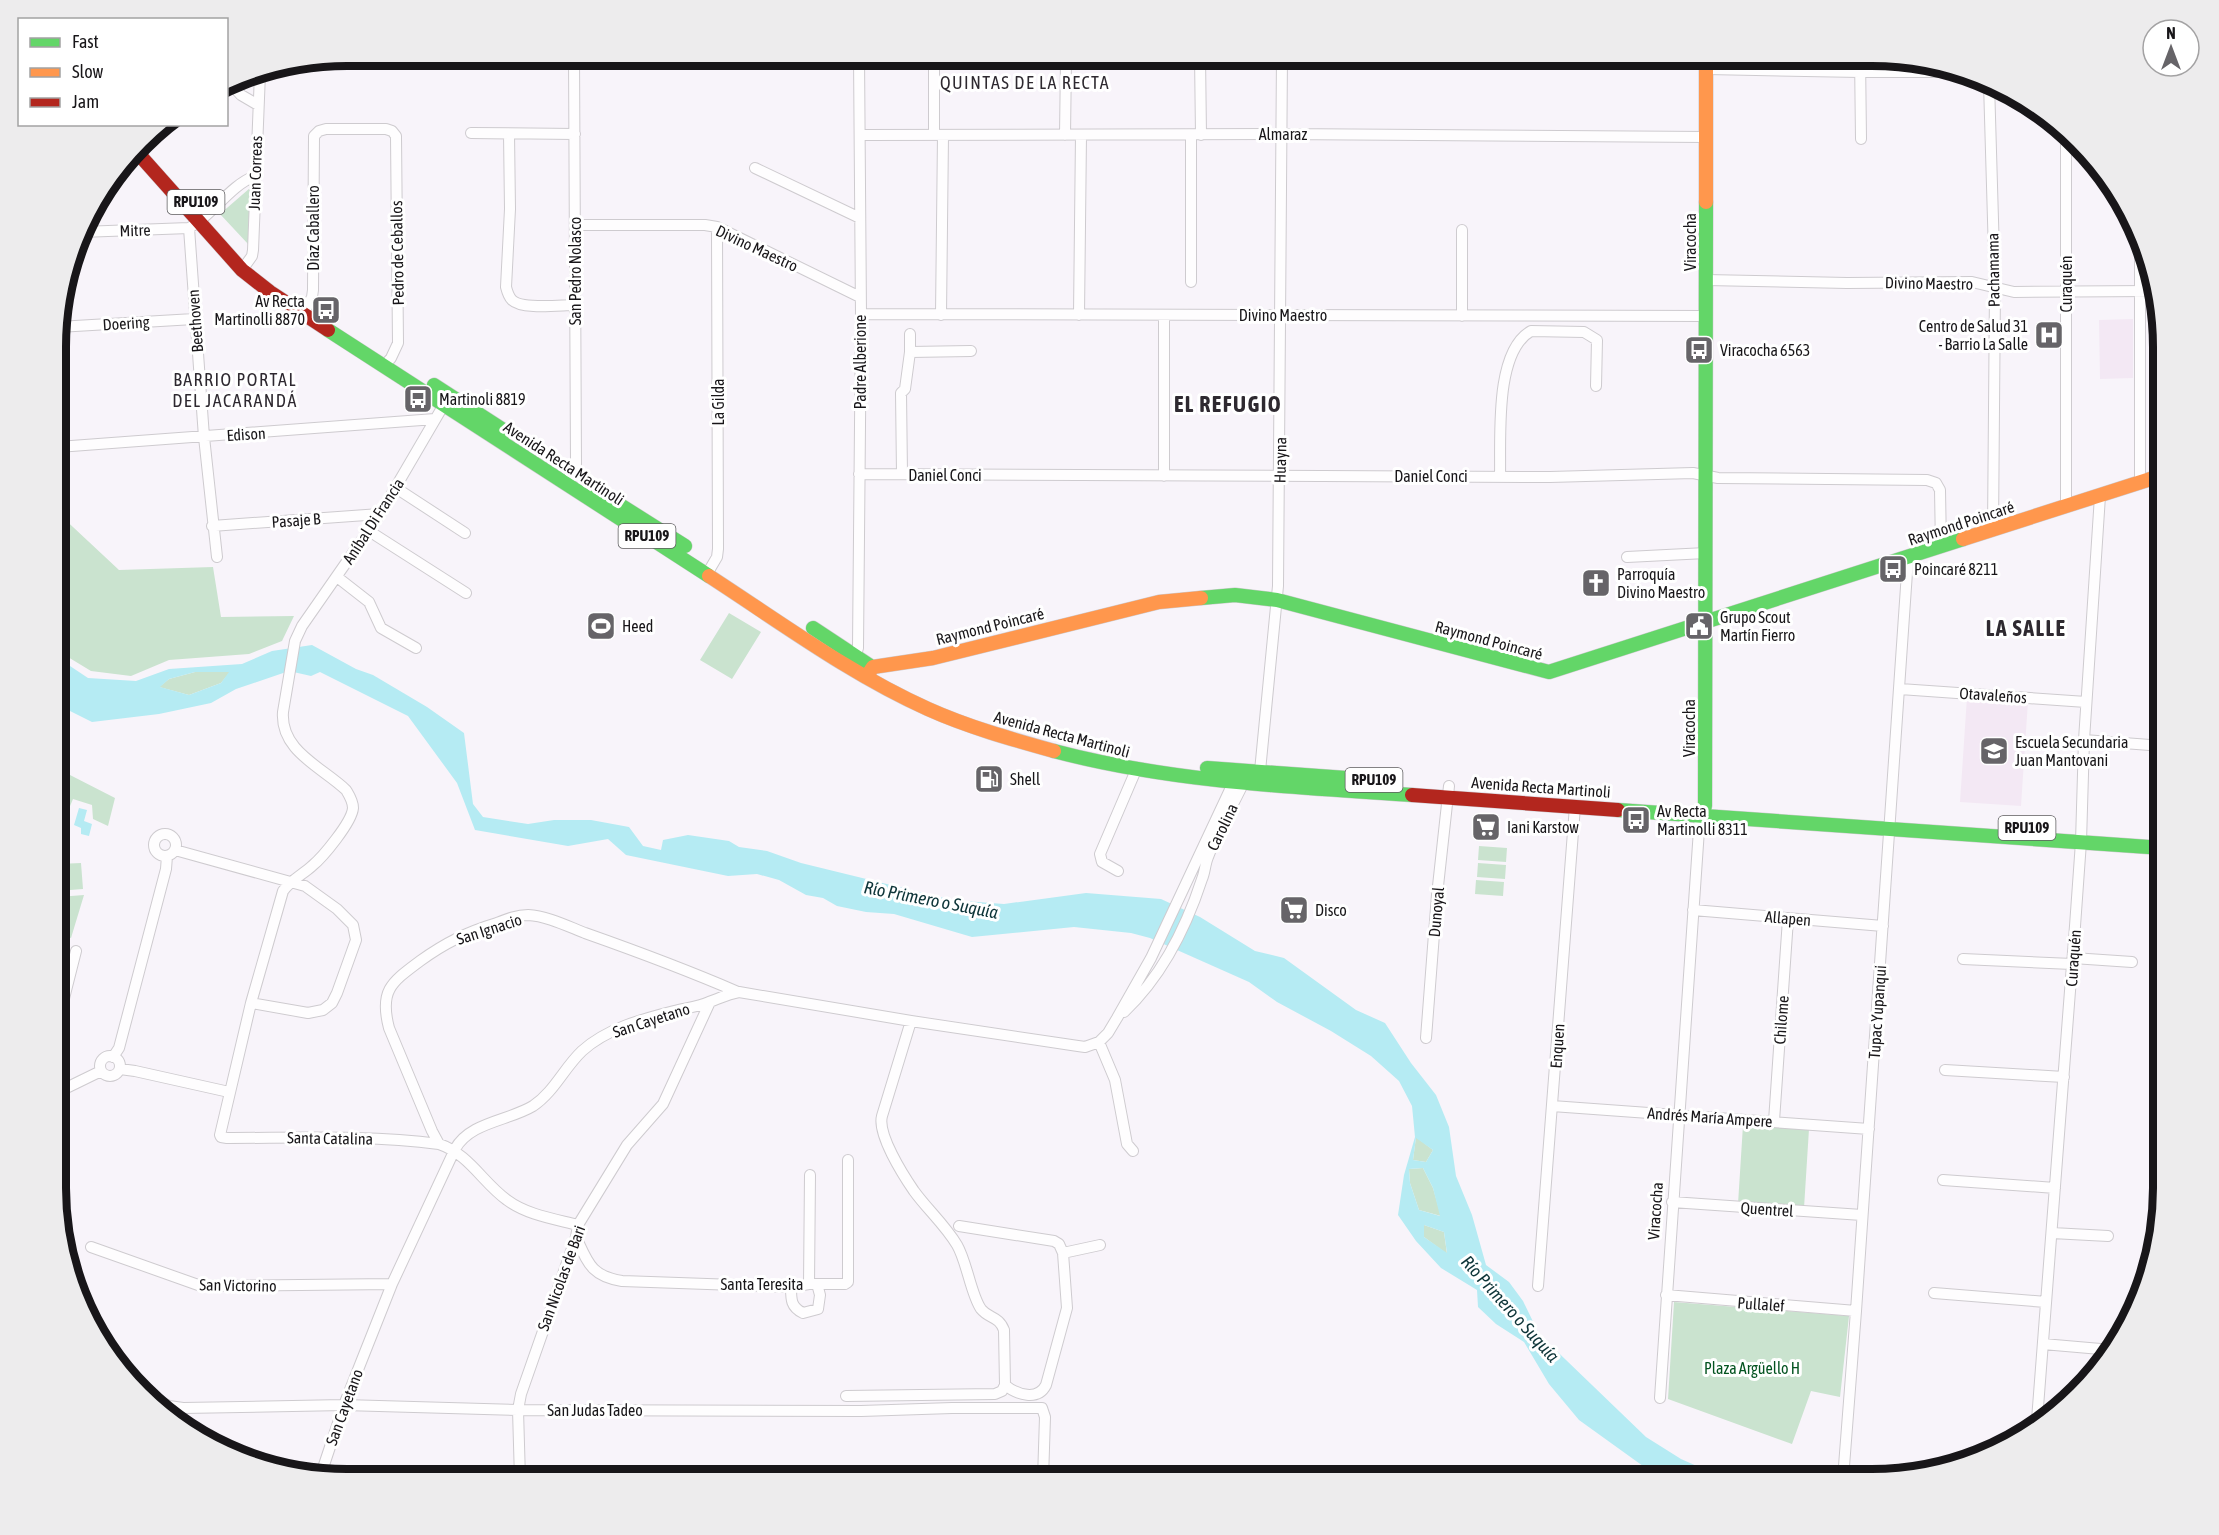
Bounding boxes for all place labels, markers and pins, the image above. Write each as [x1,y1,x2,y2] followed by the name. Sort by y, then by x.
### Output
[214,292,305,328] place label: Av Recta Martinolli 8870
[310,294,342,326] bus stop icon: Av Recta Martinolli 8870
[1919,317,2028,353] place label: Centro de Salud 31 - Barrio La Salle
[2033,319,2065,351] hospital icon: Centro de Salud 31 - Barrio La Salle
[1683,334,1715,366] bus stop icon: Viracocha 6563
[1720,341,1810,359] place label: Viracocha 6563
[402,383,434,415] bus stop icon: Martinoli 8819
[439,390,525,408] place label: Martinoli 8819
[1877,553,1909,585] bus stop icon: Poincaré 8211
[1914,560,1998,578] place label: Poincaré 8211
[1617,565,1705,601] place label: Parroquía Divino Maestro
[1580,567,1612,599] church icon: Parroquía Divino Maestro
[1720,608,1795,644] place label: Grupo Scout Martín Fierro
[585,610,617,642] sports icon: Heed
[1683,610,1715,642] public building icon: Grupo Scout Martín Fierro
[622,617,653,635] place label: Heed
[2015,733,2128,769] place label: Escuela Secundaria Juan Mantovani
[1978,735,2010,767] school or university icon: Escuela Secundaria Juan Mantovani
[973,763,1005,795] fuel station icon: Shell
[1010,770,1041,788] place label: Shell
[1657,802,1748,838] place label: Av Recta Martinolli 8311
[1620,804,1652,836] bus stop icon: Av Recta Martinolli 8311
[1470,811,1502,843] supermarket icon: Iani Karstow
[1507,818,1579,836] place label: Iani Karstow
[1278,894,1310,926] supermarket icon: Disco
[1315,901,1347,919] place label: Disco

